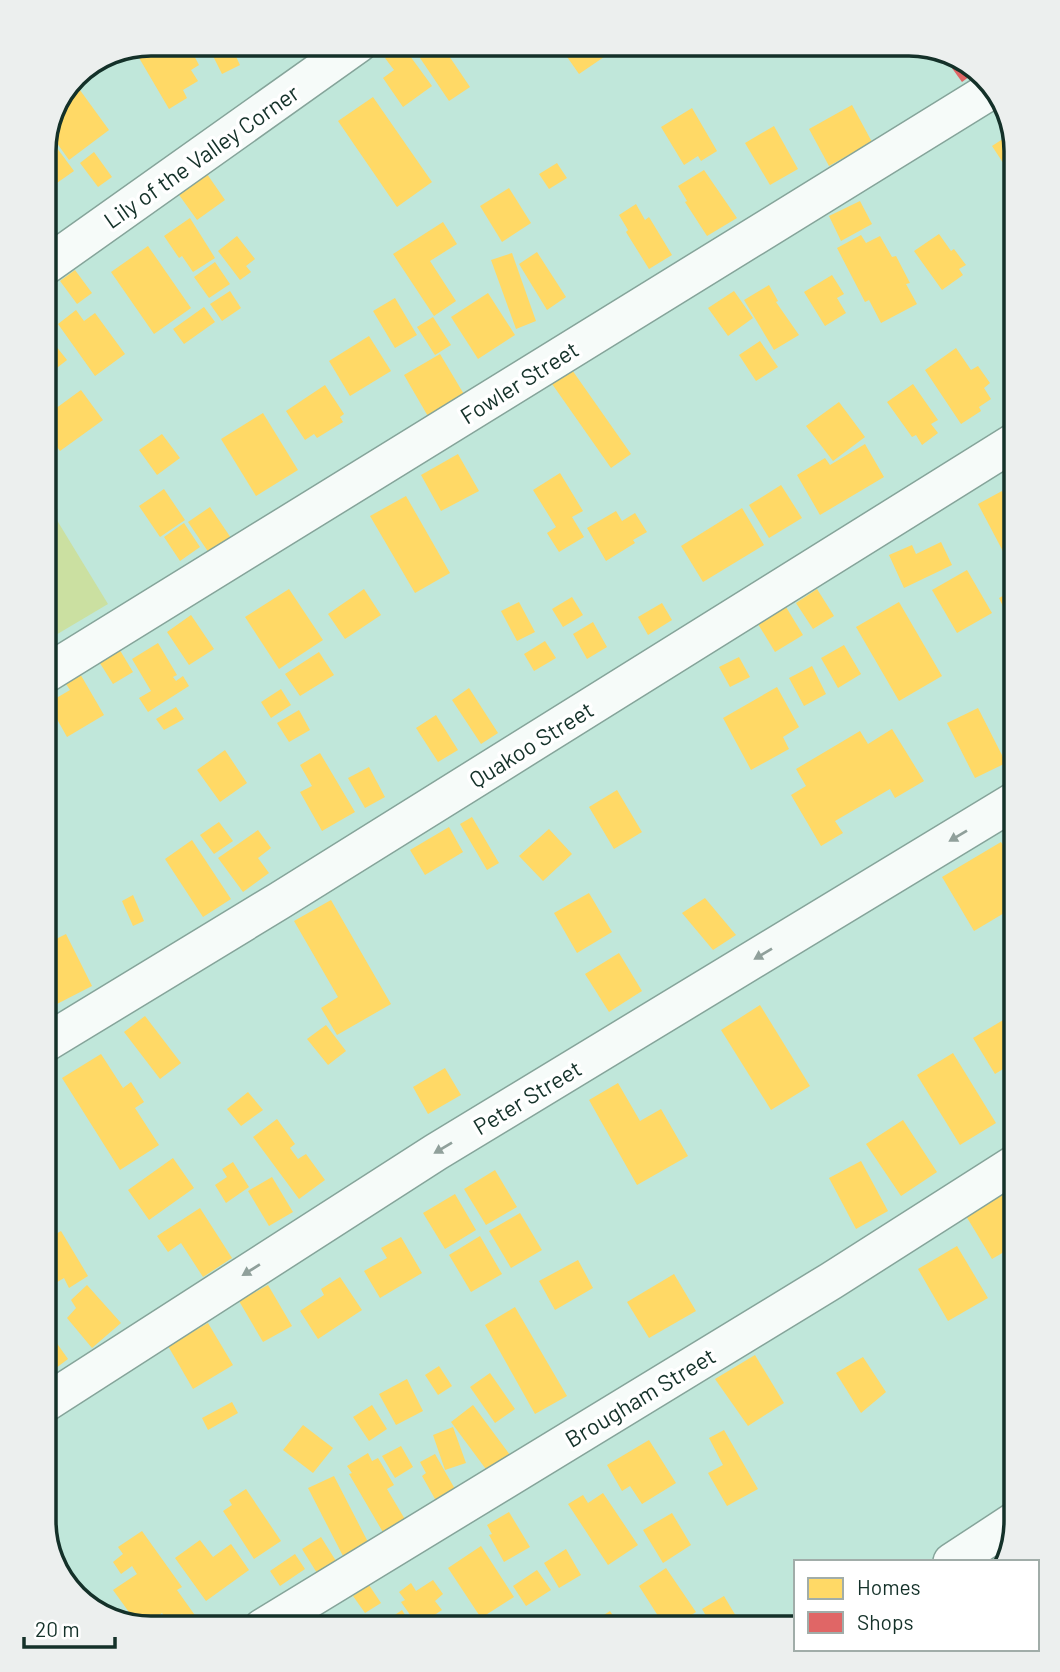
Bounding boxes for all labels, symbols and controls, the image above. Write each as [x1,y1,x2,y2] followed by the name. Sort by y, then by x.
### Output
[98,78,304,234] street label: Lily of the Valley Corner
[455,335,583,429] street label: Fowler Street
[464,695,598,793] street label: Quakoo Street
[948,829,967,842] one-way arrow
[754,947,773,960] one-way arrow
[468,1054,586,1140] street label: Peter Street
[434,1142,453,1155] one-way arrow
[241,1263,261,1276] one-way arrow
[560,1341,720,1453] street label: Brougham Street
[794,1560,1039,1651] legend
[857,1574,921,1599] text: Homes
[24,1606,116,1650] scale bar
[857,1609,914,1634] text: Shops
[35,1616,80,1641] text: 20 m

